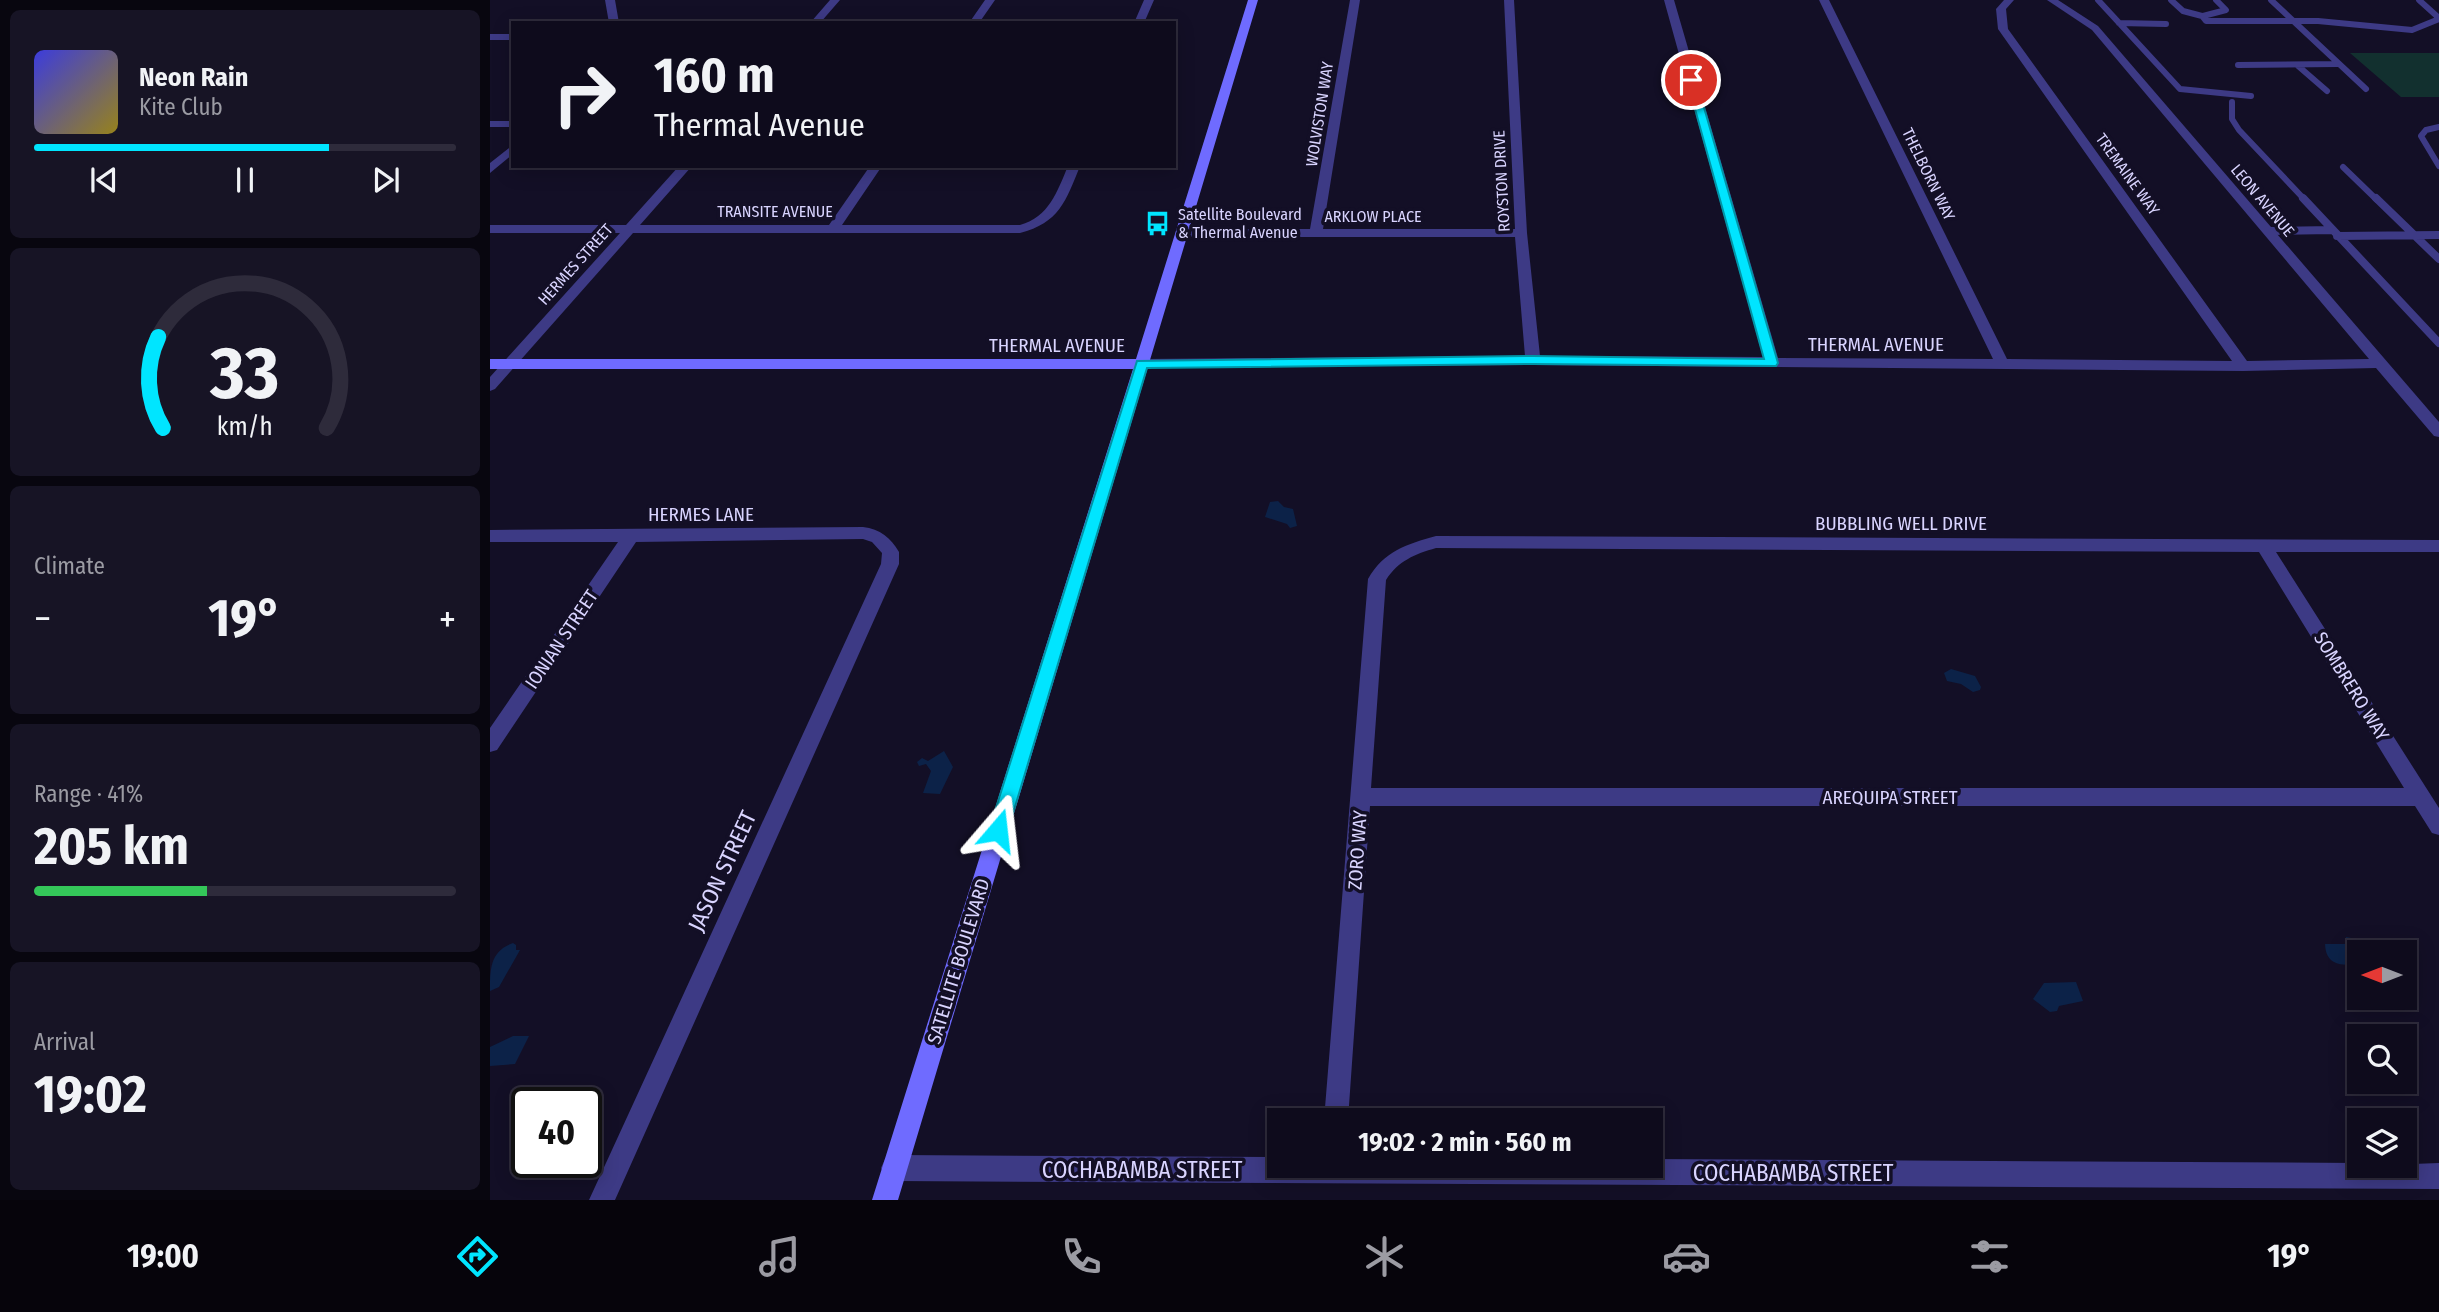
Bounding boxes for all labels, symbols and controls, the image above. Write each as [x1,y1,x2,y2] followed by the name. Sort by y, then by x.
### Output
[654,46,775,105] text: 160 m
[539,49,630,140] icon: right
[1661,50,1721,110] pin
[1302,60,1337,168] street label: WOLVISTON WAY
[1672,61,1710,99] icon: arrive
[139,62,248,93] text: Neon Rain
[139,93,223,121] text: Kite Club
[654,106,865,144] text: Thermal Avenue
[1898,125,1959,223] street label: THELBORN WAY
[1489,130,1514,232] street label: ROYSTON DRIVE
[2092,130,2164,219] street label: TREMAINE WAY
[2227,160,2298,240] street label: LEON AVENUE
[85,161,123,199] icon: previous
[226,161,264,199] icon: pause
[367,161,405,199] icon: next
[717,202,833,221] street label: TRANSITE AVENUE
[1178,205,1302,242] place label: Satellite Boulevard & Thermal Avenue
[1324,207,1422,226] street label: ARKLOW PLACE
[1144,209,1172,237] bus stop icon: Satellite Boulevard & Thermal Avenue
[534,219,617,309] street label: HERMES STREET
[210,330,279,417] text: 33
[1808,333,1944,356] street label: THERMAL AVENUE
[989,334,1125,357] street label: THERMAL AVENUE
[217,412,273,442] text: km/h
[648,503,754,526] street label: HERMES LANE
[1815,512,1987,535] street label: BUBBLING WELL DRIVE
[34,552,105,580] text: Climate
[520,585,603,693] street label: IONIAN STREET
[208,587,282,650] text: 19°
[34,596,51,642] text: −
[439,596,456,642] text: +
[2309,628,2394,745] street label: SOMBRERO WAY
[34,780,143,808] text: Range · 41%
[1822,786,1958,809] street label: AREQUIPA STREET
[961,793,1035,867] position arrow
[682,806,762,936] street label: JASON STREET
[1343,809,1372,891] street label: ZORO WAY
[34,815,189,878] text: 205 km
[922,876,995,1047] street label: SATELLITE BOULEVARD
[2347,940,2417,1010] north arrow
[2347,940,2417,1178] map controls
[2347,1024,2417,1094] button: search
[34,1028,95,1056] text: Arrival
[34,1063,147,1126] text: 19:02
[511,1087,602,1178] speed limit sign: 40
[2347,1108,2417,1178] button: layers
[1358,1127,1572,1158] text: 19:02 · 2 min · 560 m
[1042,1156,1243,1184] street label: COCHABAMBA STREET
[1693,1159,1894,1187] street label: COCHABAMBA STREET
[453,1232,502,1281] icon: directions
[755,1232,804,1281] icon: music
[1057,1232,1106,1281] icon: phone
[1360,1232,1409,1281] icon: climate
[1662,1232,1711,1281] icon: car
[1965,1232,2014,1281] icon: filters
[127,1237,199,1275] text: 19:00
[2267,1237,2312,1275] text: 19°

